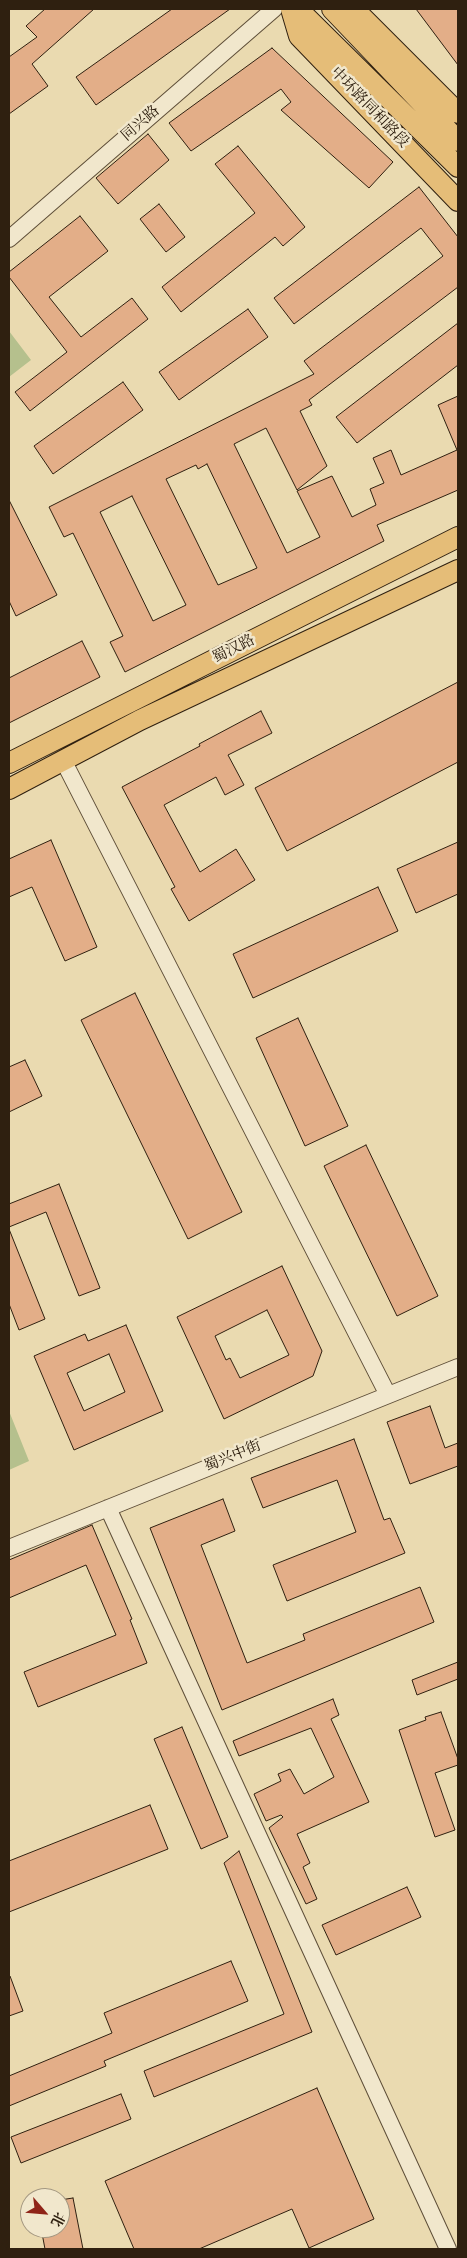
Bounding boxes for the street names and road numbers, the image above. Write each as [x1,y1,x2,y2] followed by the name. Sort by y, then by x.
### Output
[326,64,412,152] street label: 中环路同和路段
[118,102,164,146] street label: 同兴路
[210,632,258,668] street label: 蜀汉路
[202,1437,264,1477] street label: 蜀兴中街

